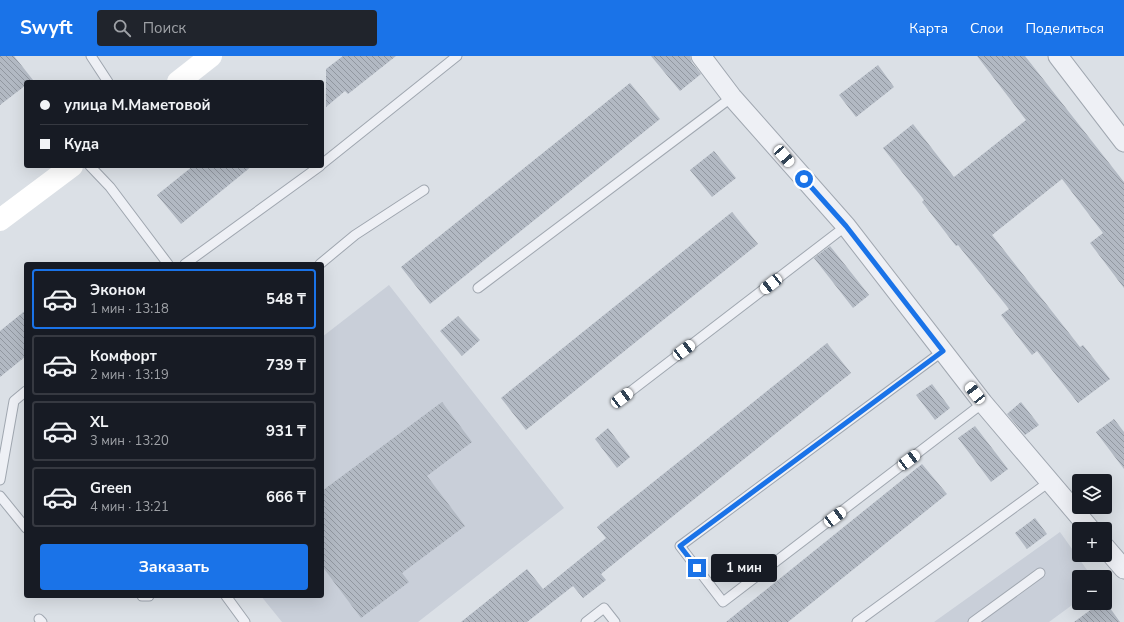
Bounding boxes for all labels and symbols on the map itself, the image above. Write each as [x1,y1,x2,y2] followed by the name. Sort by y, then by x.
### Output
[772,143,796,169] car
[795,170,813,188] route start
[758,272,784,296] car
[671,338,697,362] car
[963,380,987,406] car
[609,386,635,410] car
[896,448,922,472] car
[822,505,848,529] car
[711,554,777,582] callout: 1 мин
[688,559,706,577] route end

